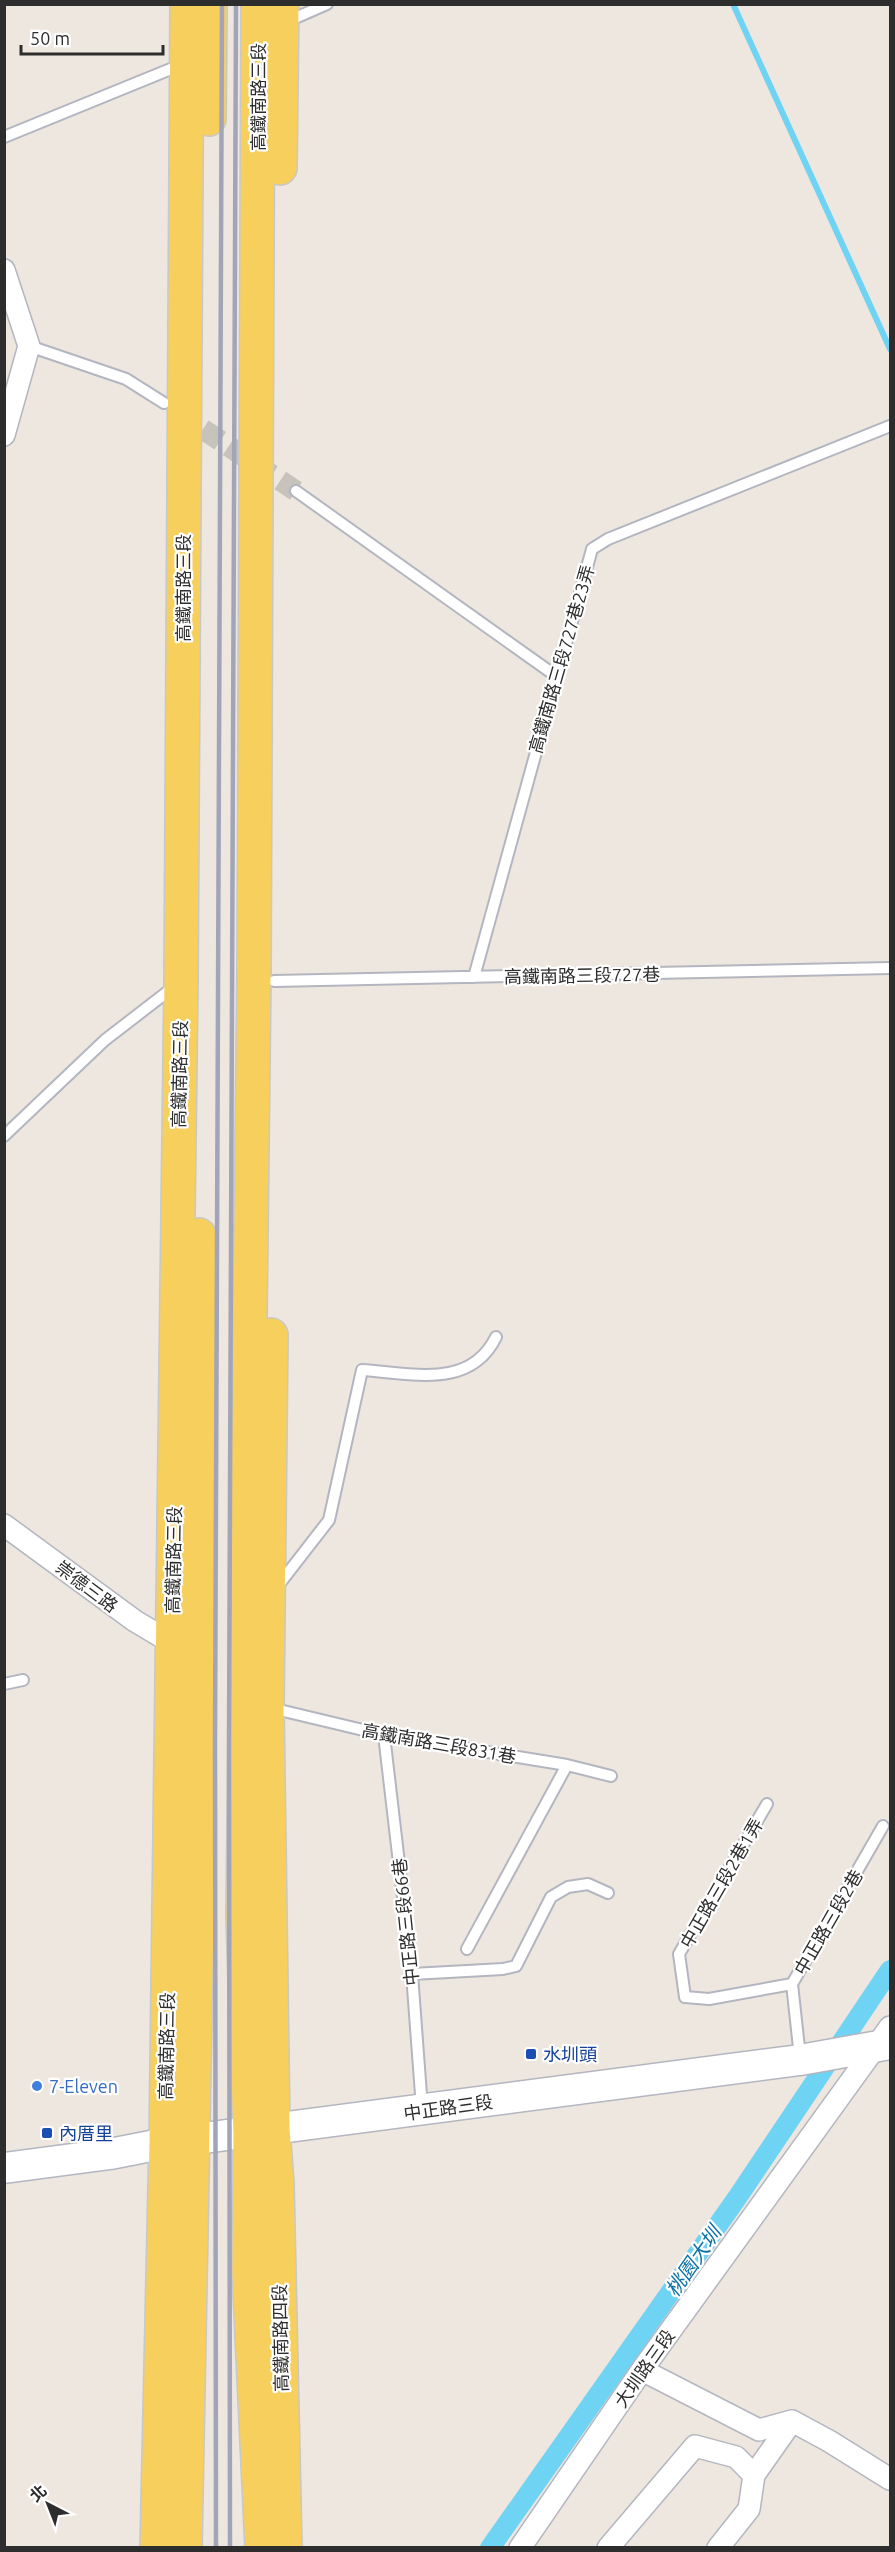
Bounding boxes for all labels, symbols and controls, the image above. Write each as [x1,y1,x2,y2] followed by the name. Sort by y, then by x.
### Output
[21,18,164,56] scale bar
[30,28,70,48] text: 50 m
[248,43,268,151] street label: 高鐵南路三段
[173,534,193,642] street label: 高鐵南路三段
[525,563,597,755] street label: 高鐵南路三段727巷23弄
[504,964,660,986] street label: 高鐵南路三段727巷
[168,1020,190,1128] street label: 高鐵南路三段
[162,1506,184,1614] street label: 高鐵南路三段
[52,1556,122,1616] street label: 崇德三路
[360,1720,518,1766] street label: 高鐵南路三段831巷
[676,1815,766,1951] street label: 中正路三段2巷1弄
[388,1857,422,1987] street label: 中正路三段66巷
[790,1866,866,1978] street label: 中正路三段2巷
[155,1992,177,2100] street label: 高鐵南路三段
[543,2044,597,2064] place label: 水圳頭
[524,2047,538,2061] marker: 水圳頭
[49,2076,118,2096] place label: 7-Eleven
[30,2079,44,2093] marker: 7-Eleven
[402,2091,494,2123] street label: 中正路三段
[59,2123,113,2143] place label: 內厝里
[40,2126,54,2140] marker: 內厝里
[661,2219,727,2300] water label: 桃園大圳
[269,2284,291,2392] street label: 高鐵南路四段
[610,2325,678,2411] street label: 大圳路三段
[18,2474,78,2534] north arrow
[26,2481,50,2505] text: 北

